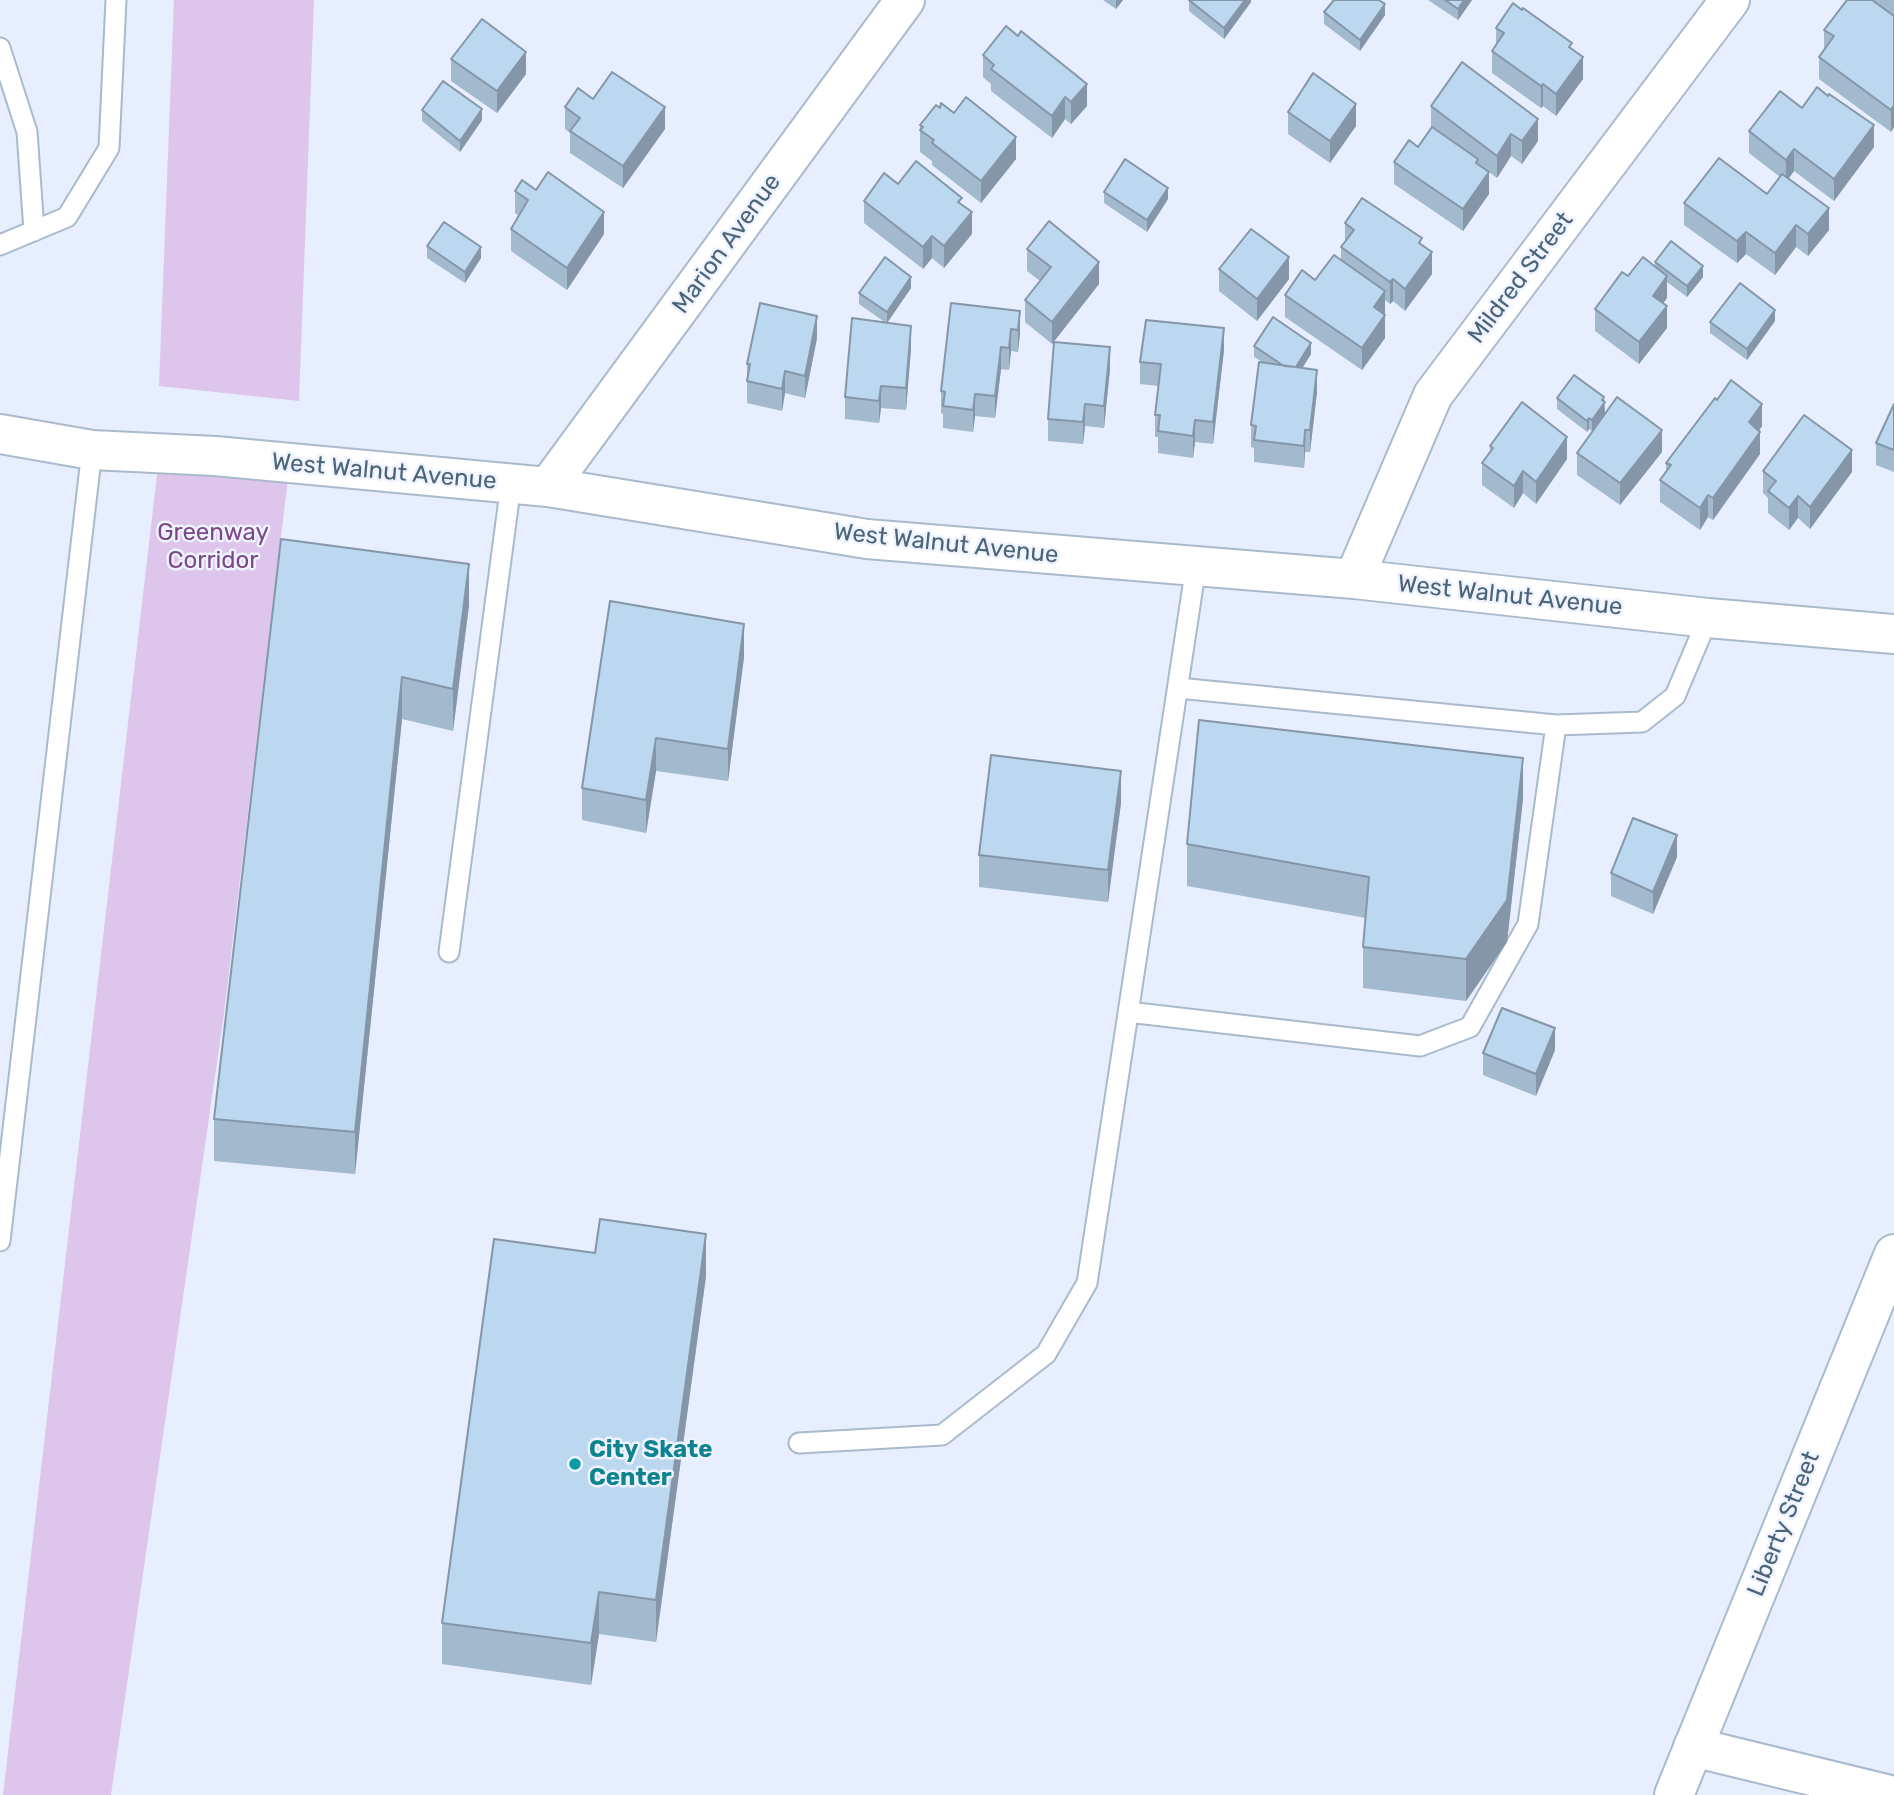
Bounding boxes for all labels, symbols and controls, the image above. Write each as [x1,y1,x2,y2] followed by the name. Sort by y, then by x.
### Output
[667,169,787,319] street label: Marion Avenue
[1462,207,1580,349] street label: Mildred Street
[270,448,498,496] street label: West Walnut Avenue
[832,518,1060,570] street label: West Walnut Avenue
[157,519,269,575] park label: Greenway Corridor
[1396,570,1624,622] street label: West Walnut Avenue
[589,1436,713,1492] place label: City Skate Center
[1742,1447,1826,1601] street label: Liberty Street
[567,1456,583,1472] marker: City Skate Center

